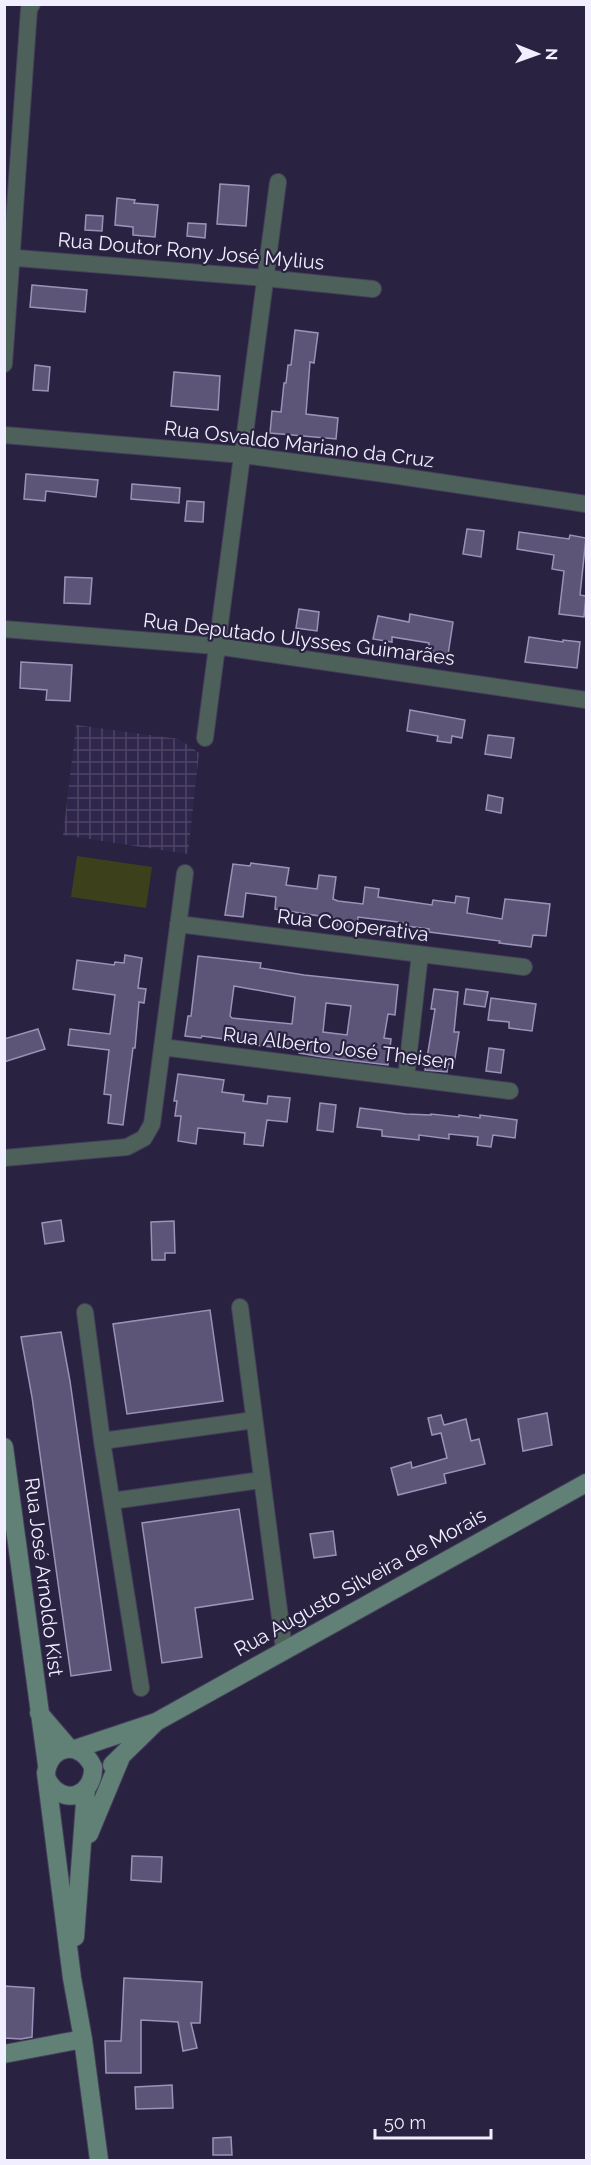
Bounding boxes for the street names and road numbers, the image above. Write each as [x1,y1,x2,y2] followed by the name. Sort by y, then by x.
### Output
[57,227,325,275] street label: Rua Doutor Rony José Mylius
[163,416,435,472] street label: Rua Osvaldo Mariano da Cruz
[142,608,456,670] street label: Rua Deputado Ulysses Guimarães
[276,904,430,946] street label: Rua Cooperativa
[222,1022,456,1074] street label: Rua Alberto José Theisen
[20,1476,68,1678] street label: Rua José Arnoldo Kist
[230,1503,490,1661] street label: Rua Augusto Silveira de Morais

